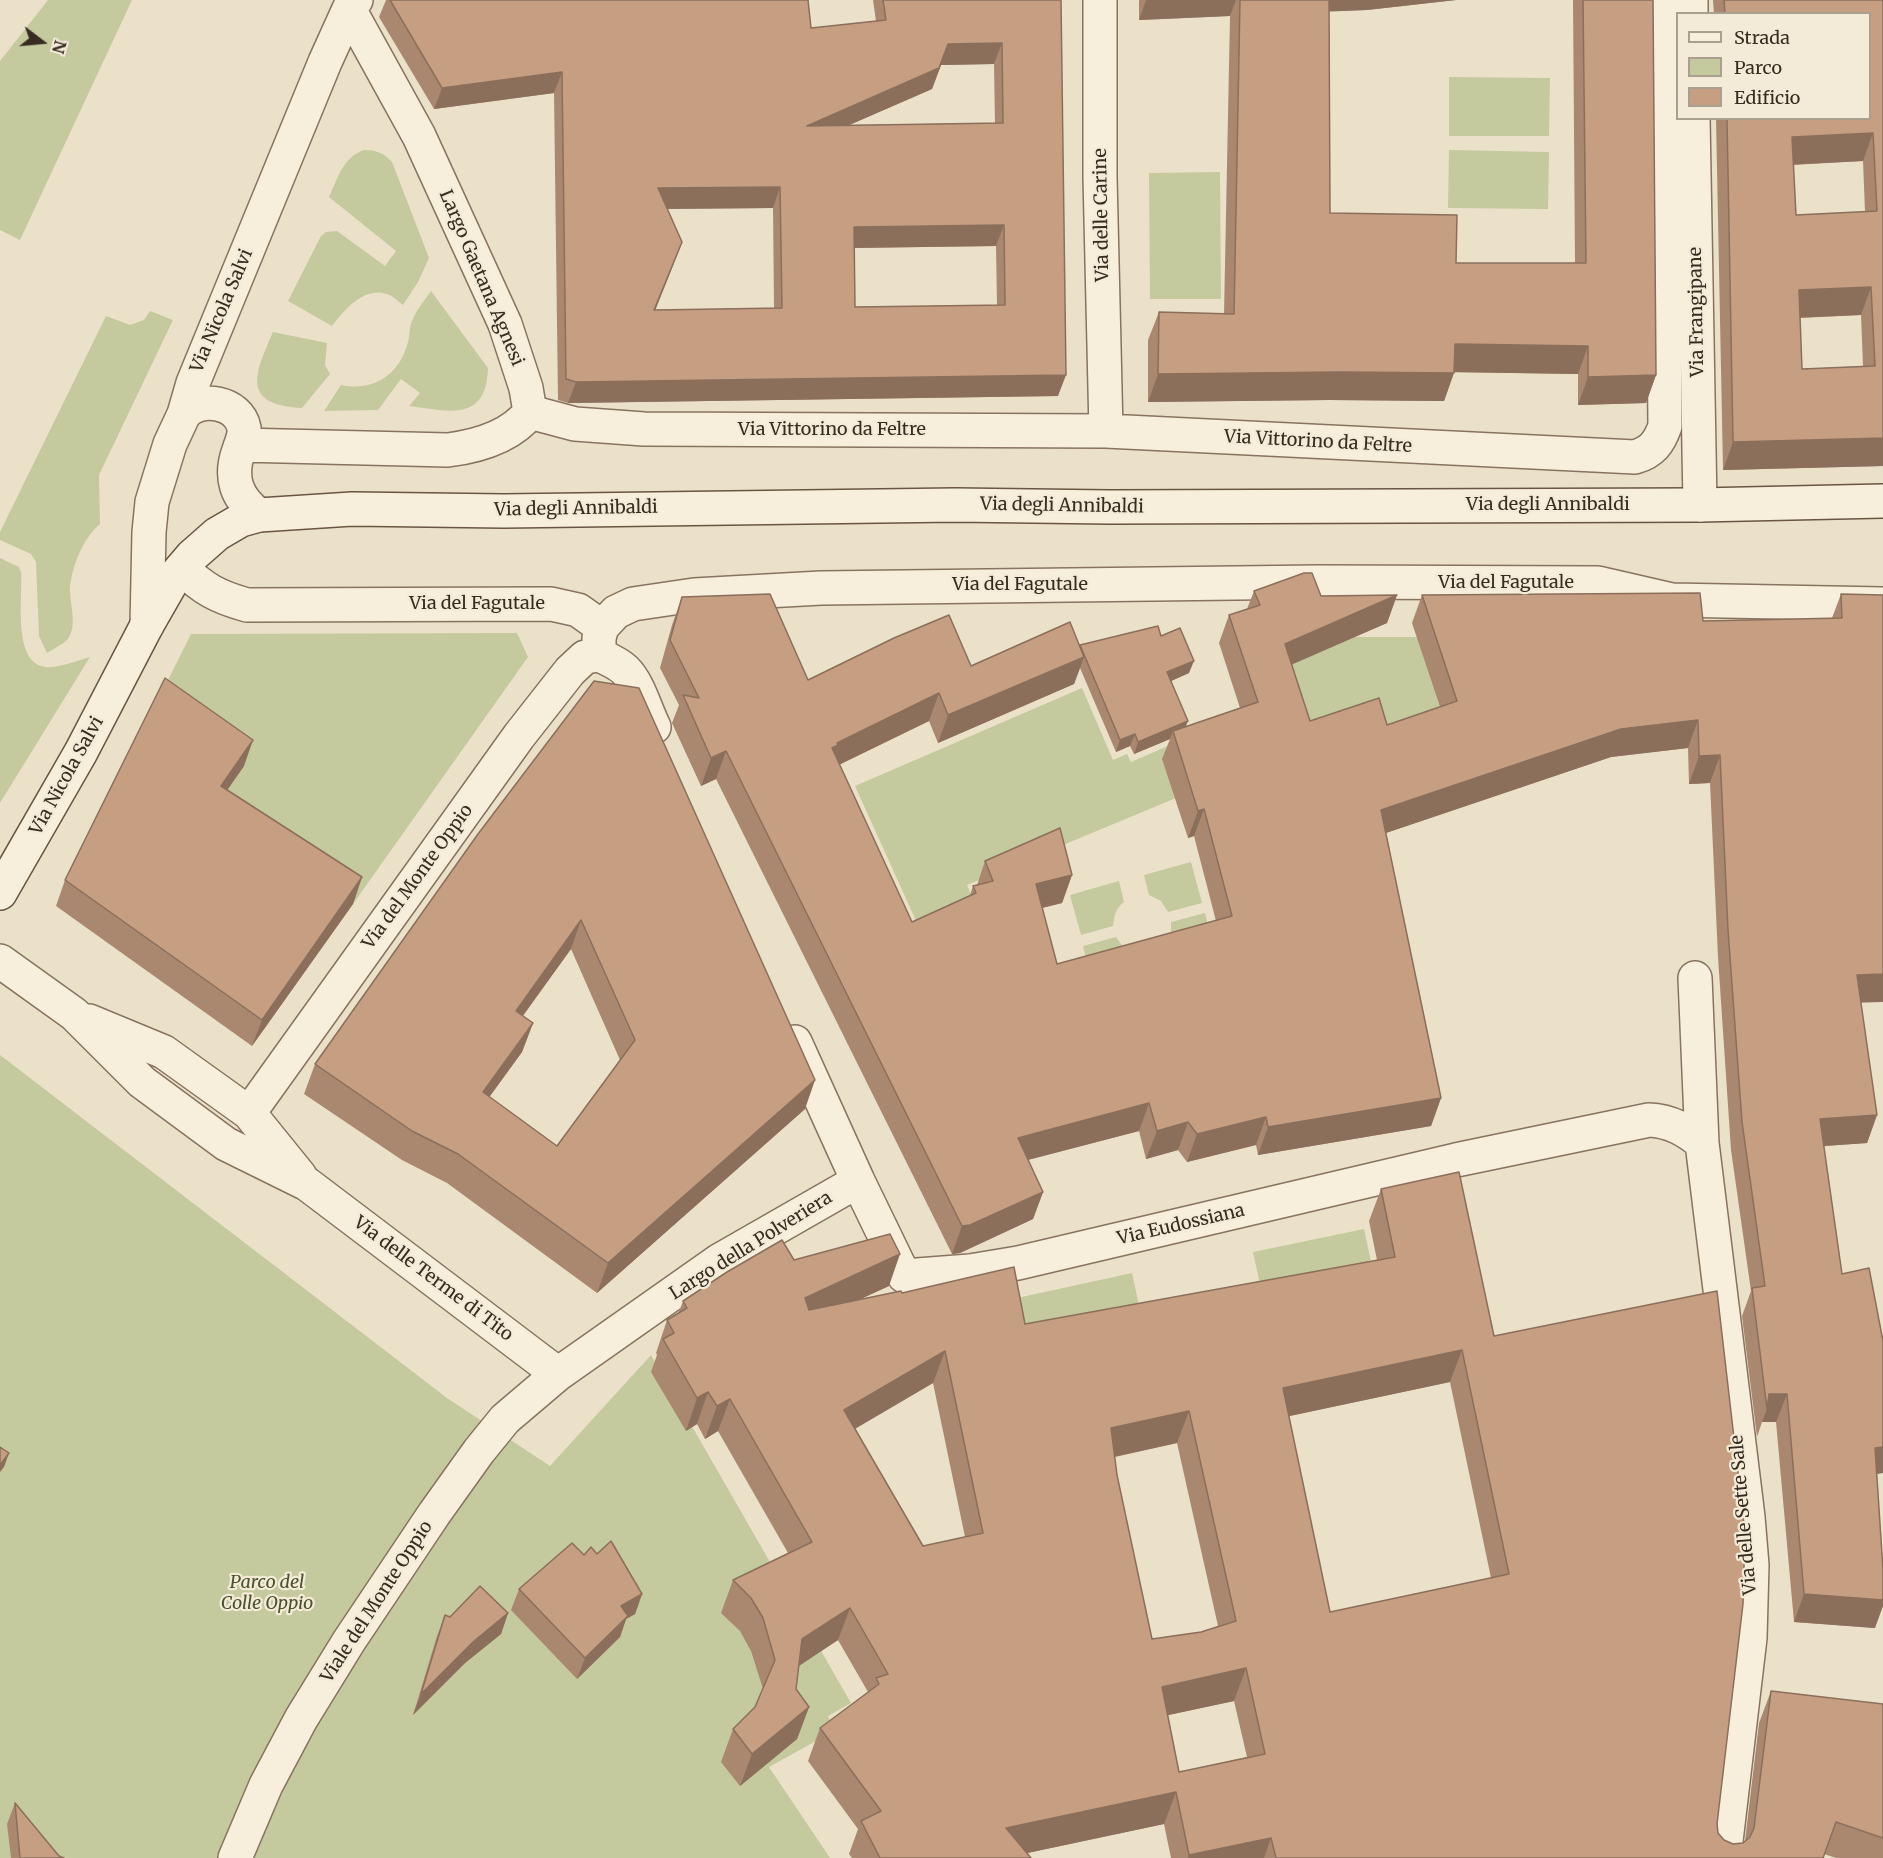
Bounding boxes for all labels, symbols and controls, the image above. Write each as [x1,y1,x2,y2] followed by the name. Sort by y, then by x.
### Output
[12,12,72,72] north arrow
[1676,12,1871,120] legend
[1734,26,1790,49] text: Strada
[48,38,71,56] text: N
[1734,56,1782,79] text: Parco
[1734,86,1800,109] text: Edificio
[1090,148,1114,282] street label: Via delle Carine
[434,187,528,369] street label: Largo Gaetana Agnesi
[186,246,258,376] street label: Via Nicola Salvi
[1685,247,1709,377] street label: Via Frangipane
[738,419,926,441] street label: Via Vittorino da Feltre
[1224,426,1412,458] street label: Via Vittorino da Feltre
[980,494,1144,518] street label: Via degli Annibaldi
[1466,494,1630,516] street label: Via degli Annibaldi
[494,497,658,521] street label: Via degli Annibaldi
[1438,572,1574,594] street label: Via del Fagutale
[952,574,1088,596] street label: Via del Fagutale
[409,593,545,615] street label: Via del Fagutale
[26,713,108,839] street label: Via Nicola Salvi
[358,800,478,954] street label: Via del Monte Oppio
[666,1187,836,1305] street label: Largo della Polveriera
[1115,1200,1247,1250] street label: Via Eudossiana
[349,1212,517,1346] street label: Via delle Terme di Tito
[1726,1434,1762,1596] street label: Via delle Sette Sale
[317,1517,437,1687] street label: Viale del Monte Oppio
[221,1572,313,1614] park label: Parco del Colle Oppio

